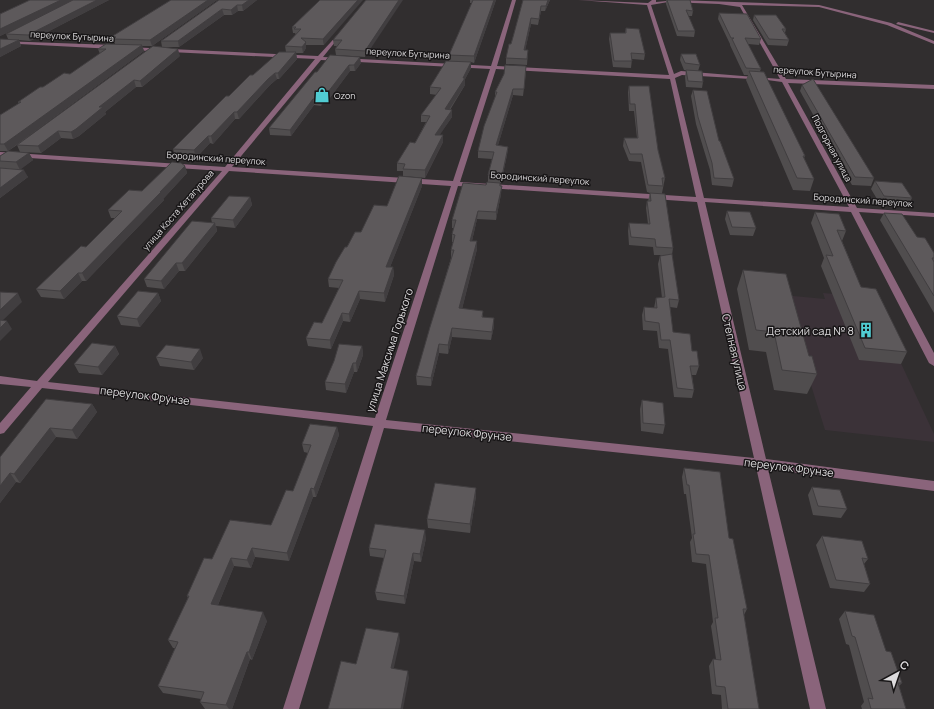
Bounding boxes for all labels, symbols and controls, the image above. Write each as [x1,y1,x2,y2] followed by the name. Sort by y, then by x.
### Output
[30,27,114,45] street label: переулок Бутырина
[366,44,450,62] street label: переулок Бутырина
[773,63,857,81] street label: переулок Бутырина
[313,86,331,104] shop icon: Ozon
[334,89,356,102] place label: Ozon
[809,112,855,184] street label: Подгорная улица
[166,148,266,168] street label: Бородинский переулок
[139,167,217,253] street label: улица Коста Хетагурова
[490,168,590,188] street label: Бородинский переулок
[813,190,913,210] street label: Бородинский переулок
[362,286,416,414] street label: улица Максима Горького
[719,312,751,392] street label: Степная улица
[857,321,875,339] building icon: Детский сад № 8
[766,323,854,338] place label: Детский сад № 8
[99,382,191,408] street label: переулок Фрунзе
[421,420,513,444] street label: переулок Фрунзе
[743,454,835,480] street label: переулок Фрунзе
[878,653,918,693] north arrow
[897,657,913,673] text: С

